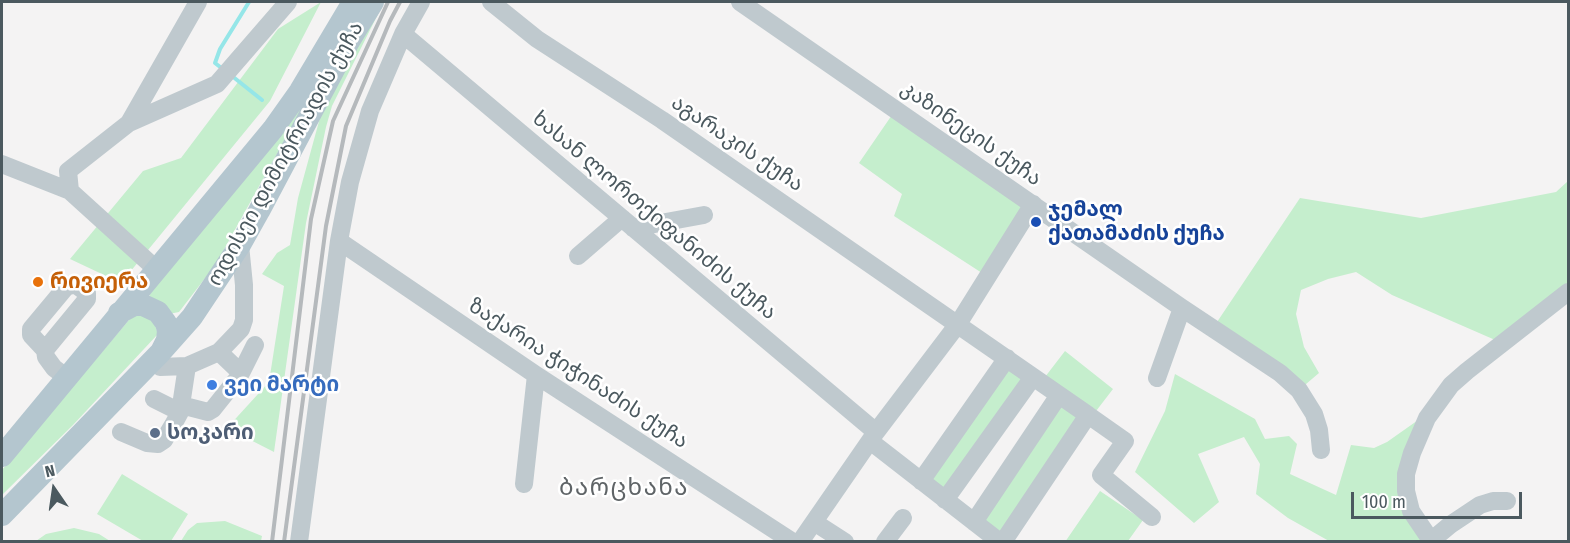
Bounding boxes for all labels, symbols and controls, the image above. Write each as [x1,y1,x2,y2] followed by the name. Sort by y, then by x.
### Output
[203,17,369,291] street label: ოდისეი დიმიტრიადის ქუჩა
[896,76,1046,192] street label: კაზინეცის ქუჩა
[666,91,808,197] street label: აგარაკის ქუჩა
[527,106,781,326] street label: ხასან ლორთქიფანიძის ქუჩა
[1048,197,1225,247] place label: ჯემალ ქათამაძის ქუჩა
[1029,215,1043,229] marker: ჯემალ ქათამაძის ქუჩა
[50,269,148,295] place label: რივიერა
[31,275,45,289] marker: რივიერა
[463,293,693,455] street label: ზაქარია ჭიჭინაძის ქუჩა
[224,372,339,398] place label: ვეი მარტი
[205,378,219,392] marker: ვეი მარტი
[167,420,254,446] place label: სოკარი
[148,426,162,440] marker: სოკარი
[24,459,84,519] north arrow
[43,461,57,481] text: N
[559,474,689,502] district label: ბარცხანა
[1354,480,1525,518] scale bar
[1362,491,1406,513] text: 100 m

